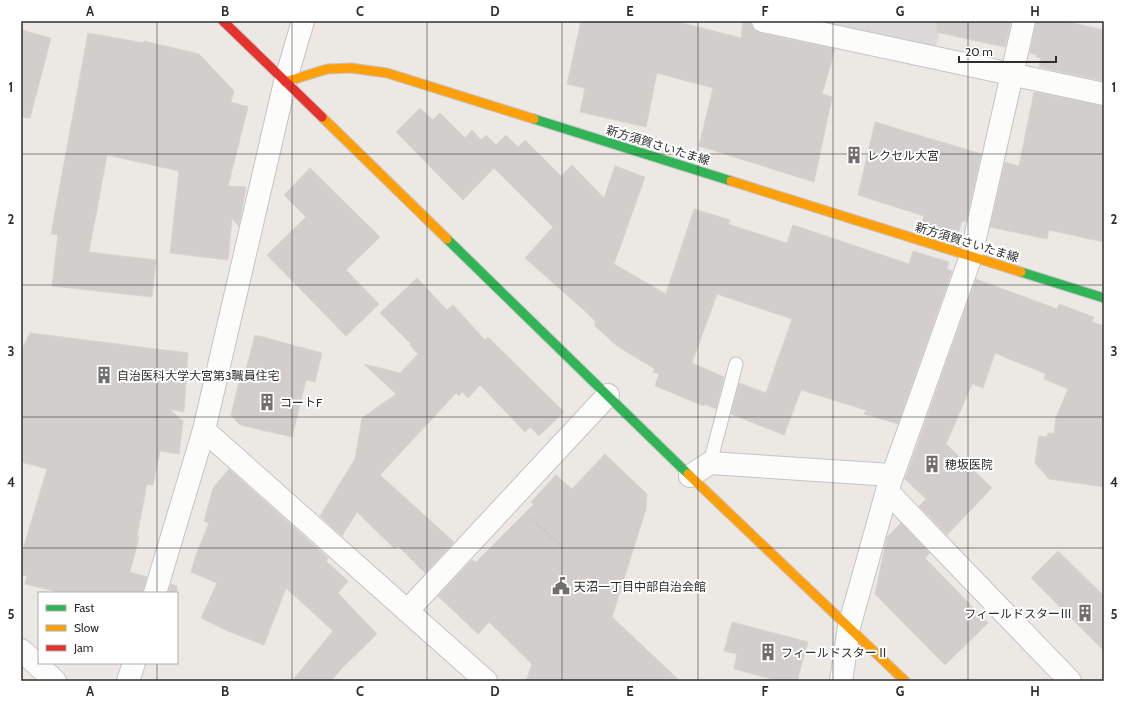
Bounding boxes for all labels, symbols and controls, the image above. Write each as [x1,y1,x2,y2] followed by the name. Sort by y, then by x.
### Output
[86,3,95,19] text: A
[221,3,229,19] text: B
[356,3,364,19] text: C
[490,3,500,19] text: D
[626,3,634,19] text: E
[762,3,769,19] text: F
[896,3,905,19] text: G
[1030,3,1040,19] text: H
[959,38,1056,64] scale bar
[965,44,993,59] text: 20 m
[9,79,13,95] text: 1
[1112,79,1116,95] text: 1
[604,122,712,168] street label: 新方須賀さいたま線
[844,145,864,165] building icon: レクセル大宮
[867,148,939,163] place label: レクセル大宮
[8,211,15,227] text: 2
[1111,211,1118,227] text: 2
[913,219,1021,265] street label: 新方須賀さいたま線
[7,343,15,359] text: 3
[1110,343,1118,359] text: 3
[94,365,114,385] building icon: 自治医科大学大宮第3職員住宅
[117,368,280,383] place label: 自治医科大学大宮第3職員住宅
[257,392,277,412] building icon: コートF
[280,395,323,410] place label: コートF
[922,454,942,474] building icon: 穂坂医院
[945,457,993,472] place label: 穂坂医院
[7,474,15,490] text: 4
[1110,474,1118,490] text: 4
[551,576,571,596] public building icon: 天沼一丁目中部自治会館
[574,579,706,594] place label: 天沼一丁目中部自治会館
[38,592,178,664] legend
[74,600,94,615] text: Fast
[1075,603,1095,623] building icon: フィールドスターⅢ
[8,606,15,622] text: 5
[964,606,1072,621] place label: フィールドスターⅢ
[1111,606,1118,622] text: 5
[74,620,99,635] text: Slow
[73,640,93,655] text: Jam
[758,642,778,662] building icon: フィールドスターⅡ
[781,645,889,660] place label: フィールドスターⅡ
[86,683,95,699] text: A
[221,683,229,699] text: B
[356,683,364,699] text: C
[490,683,500,699] text: D
[626,683,634,699] text: E
[762,683,769,699] text: F
[896,683,905,699] text: G
[1030,683,1040,699] text: H

